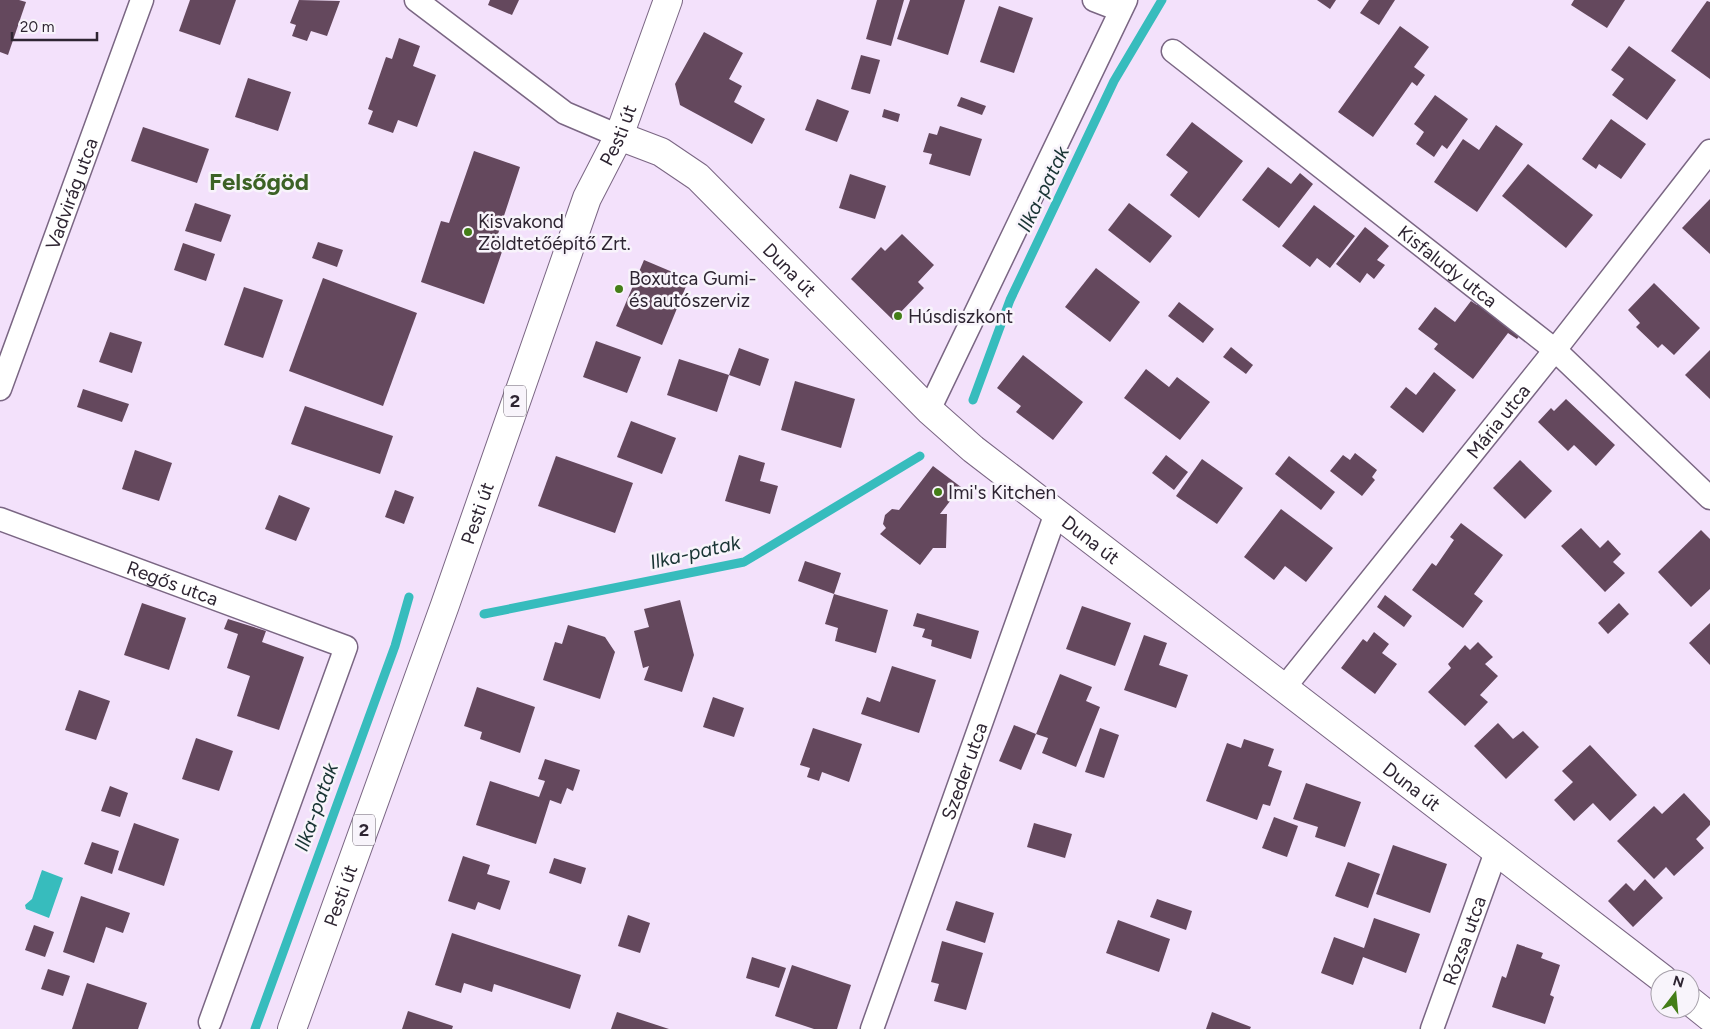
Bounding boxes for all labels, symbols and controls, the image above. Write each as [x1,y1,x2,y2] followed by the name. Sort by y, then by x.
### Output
[12,10,98,42] scale bar
[20,18,54,36] text: 20 m
[594,102,641,169] street label: Pesti út
[40,135,102,253] street label: Vadvirág utca
[1012,141,1075,236] water label: Ilka-patak
[209,167,309,196] district label: Felsőgöd
[478,210,631,255] place label: Kisvakond Zöldtetőépítő Zrt.
[1394,220,1502,312] street label: Kisfaludy utca
[462,226,474,238] marker: Kisvakond Zöldtetőépítő Zrt.
[758,238,821,301] street label: Duna út
[629,267,757,312] place label: Boxutca Gumi- és autószerviz
[613,283,625,295] marker: Boxutca Gumi- és autószerviz
[908,305,1013,328] place label: Húsdiszkont
[892,310,904,322] marker: Húsdiszkont
[1461,379,1535,463] street label: Mária utca
[504,386,526,416] road number: 2
[456,479,498,547] street label: Pesti út
[948,481,1056,504] place label: Imi's Kitchen
[932,486,944,498] marker: Imi's Kitchen
[1057,510,1124,569] street label: Duna út
[647,530,744,574] water label: Ilka-patak
[124,555,221,610] street label: Regős utca
[936,719,992,823] street label: Szeder utca
[1379,757,1445,816] street label: Duna út
[289,758,343,854] water label: Ilka-patak
[353,814,375,846] road number: 2
[318,861,362,930] street label: Pesti út
[1437,893,1491,988] street label: Rózsa utca
[1650,969,1700,1019] north arrow
[1671,972,1686,992] text: N

